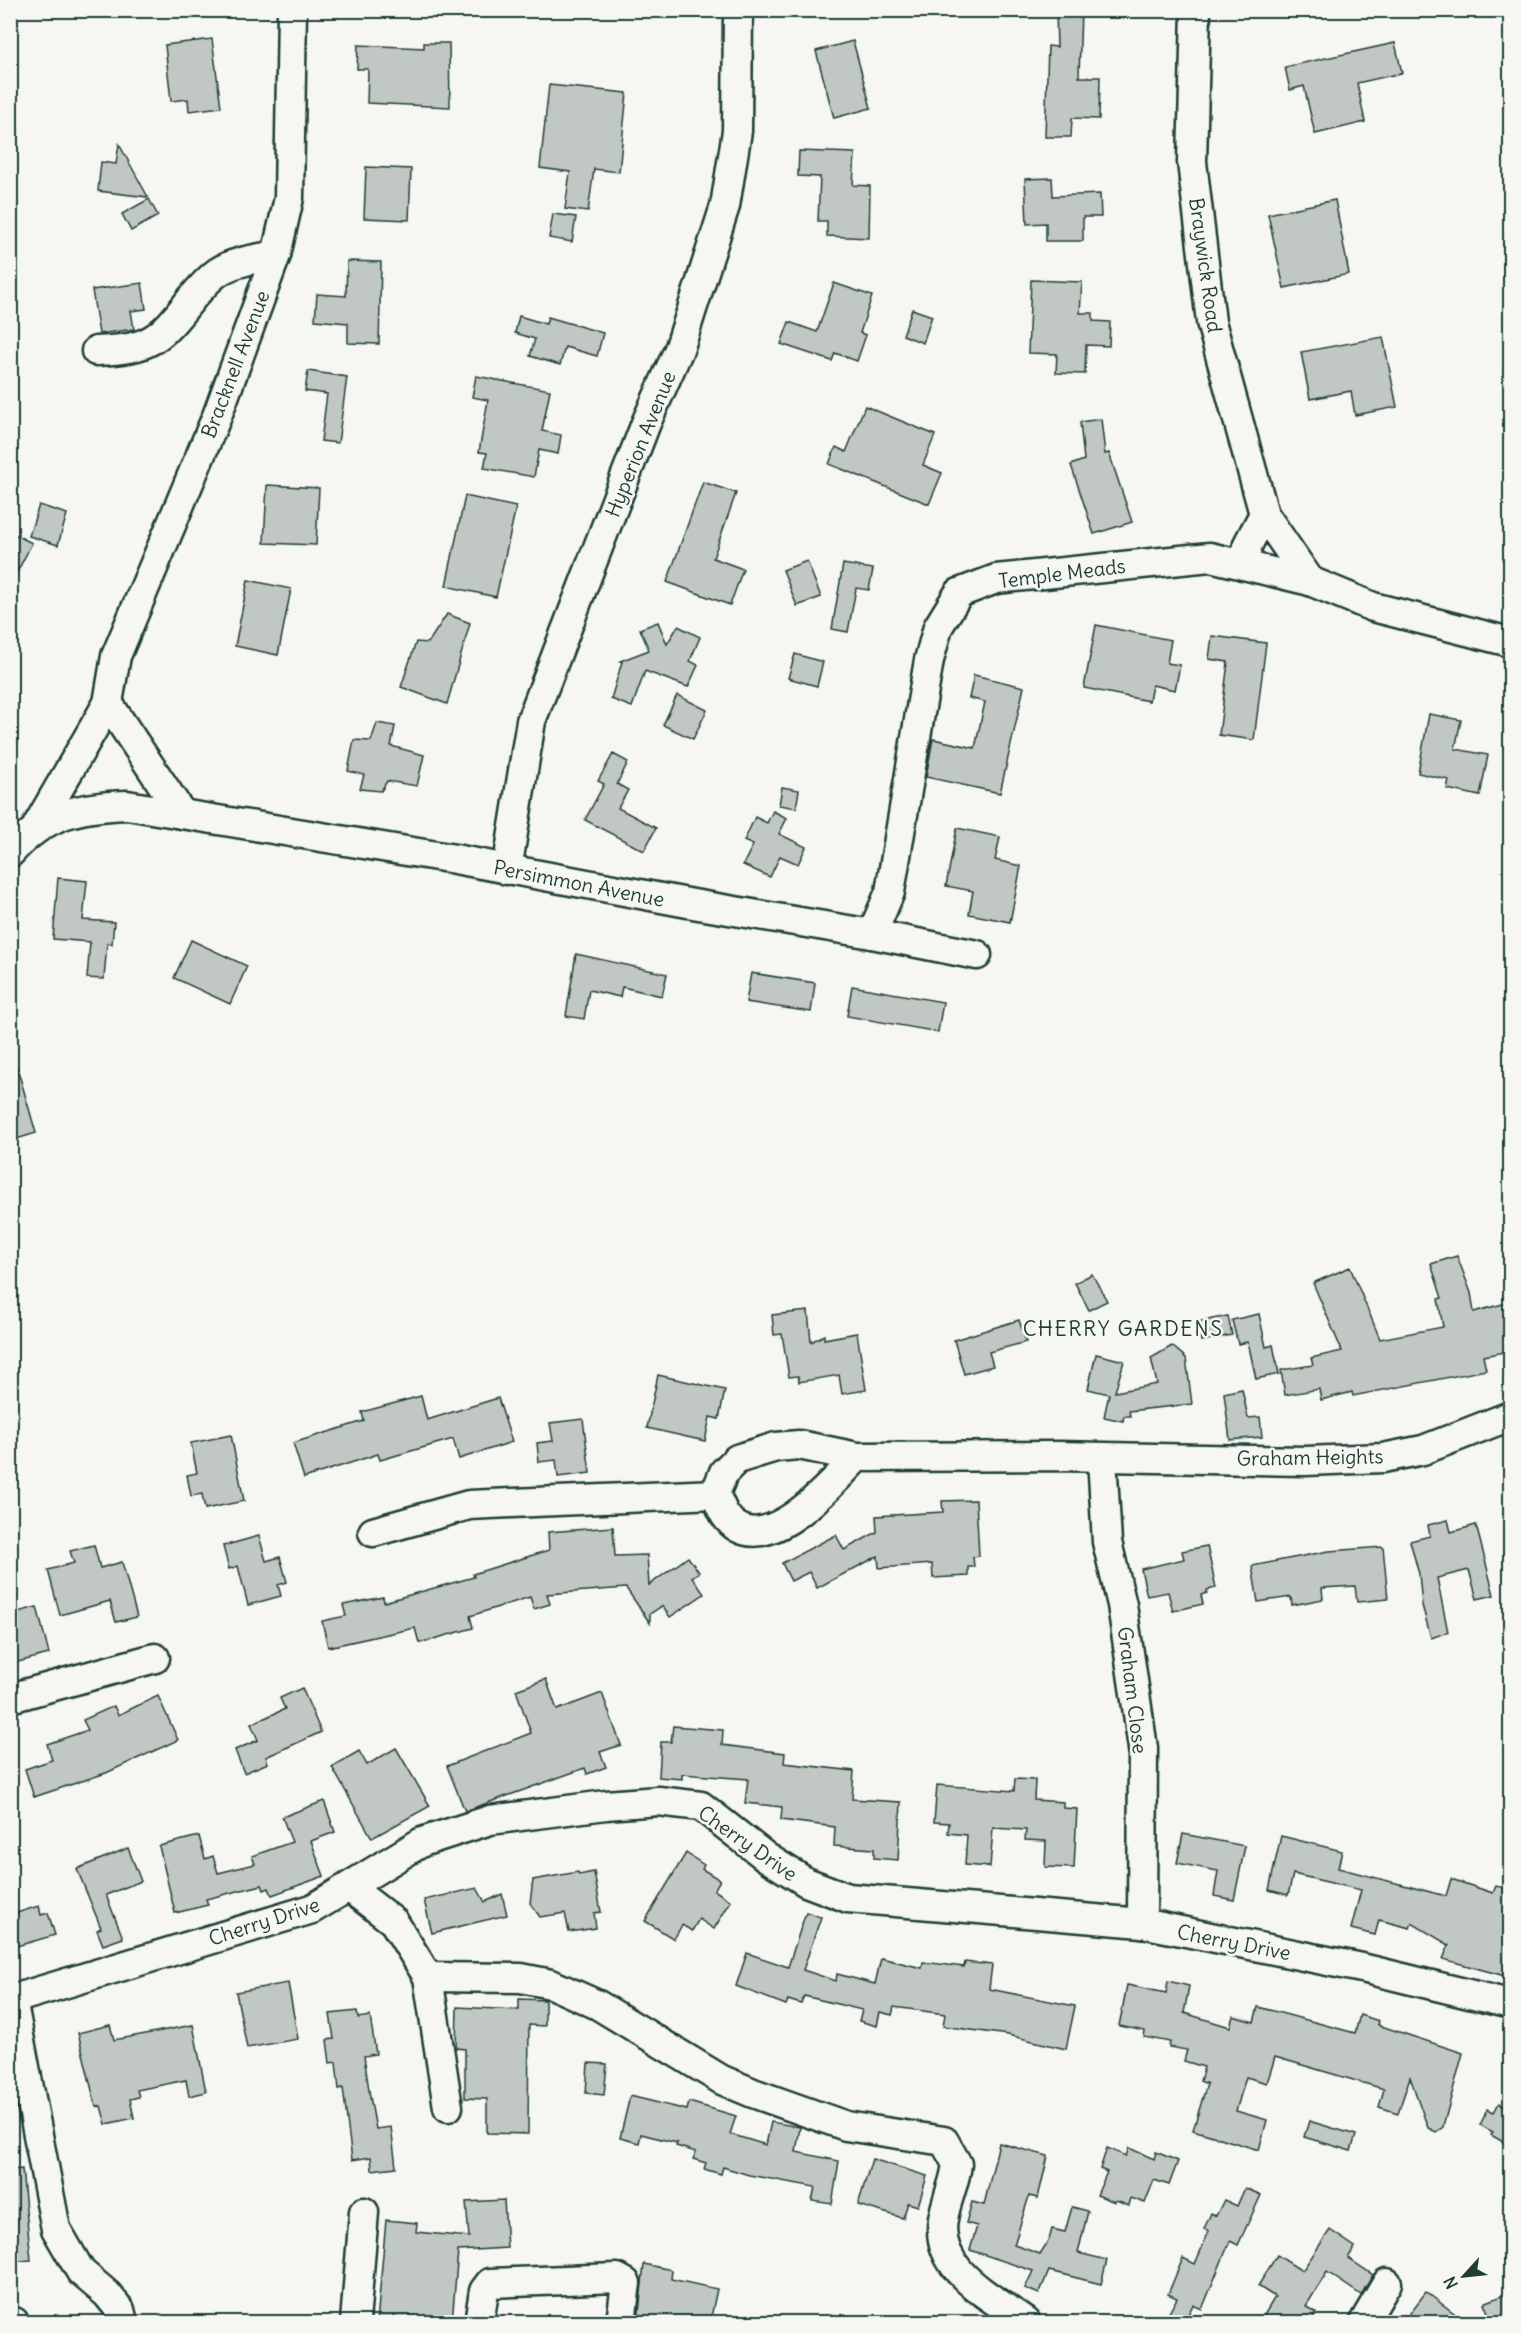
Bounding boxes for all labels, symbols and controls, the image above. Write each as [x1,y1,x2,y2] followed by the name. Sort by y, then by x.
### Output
[1184,196,1228,334] street label: Braywick Road
[195,287,275,441] street label: Bracknell Avenue
[599,367,681,521] street label: Hyperion Avenue
[997,553,1127,593] street label: Temple Meads
[491,854,667,912] street label: Persimmon Avenue
[1023,1315,1223,1342] district label: CHERRY GARDENS
[1236,1443,1384,1471] street label: Graham Heights
[1113,1625,1153,1755] street label: Graham Close
[694,1800,802,1886] street label: Cherry Drive
[205,1891,323,1951] street label: Cherry Drive
[1175,1919,1293,1965] street label: Cherry Drive
[1434,2246,1494,2306] north arrow
[1439,2273,1462,2292] text: N

